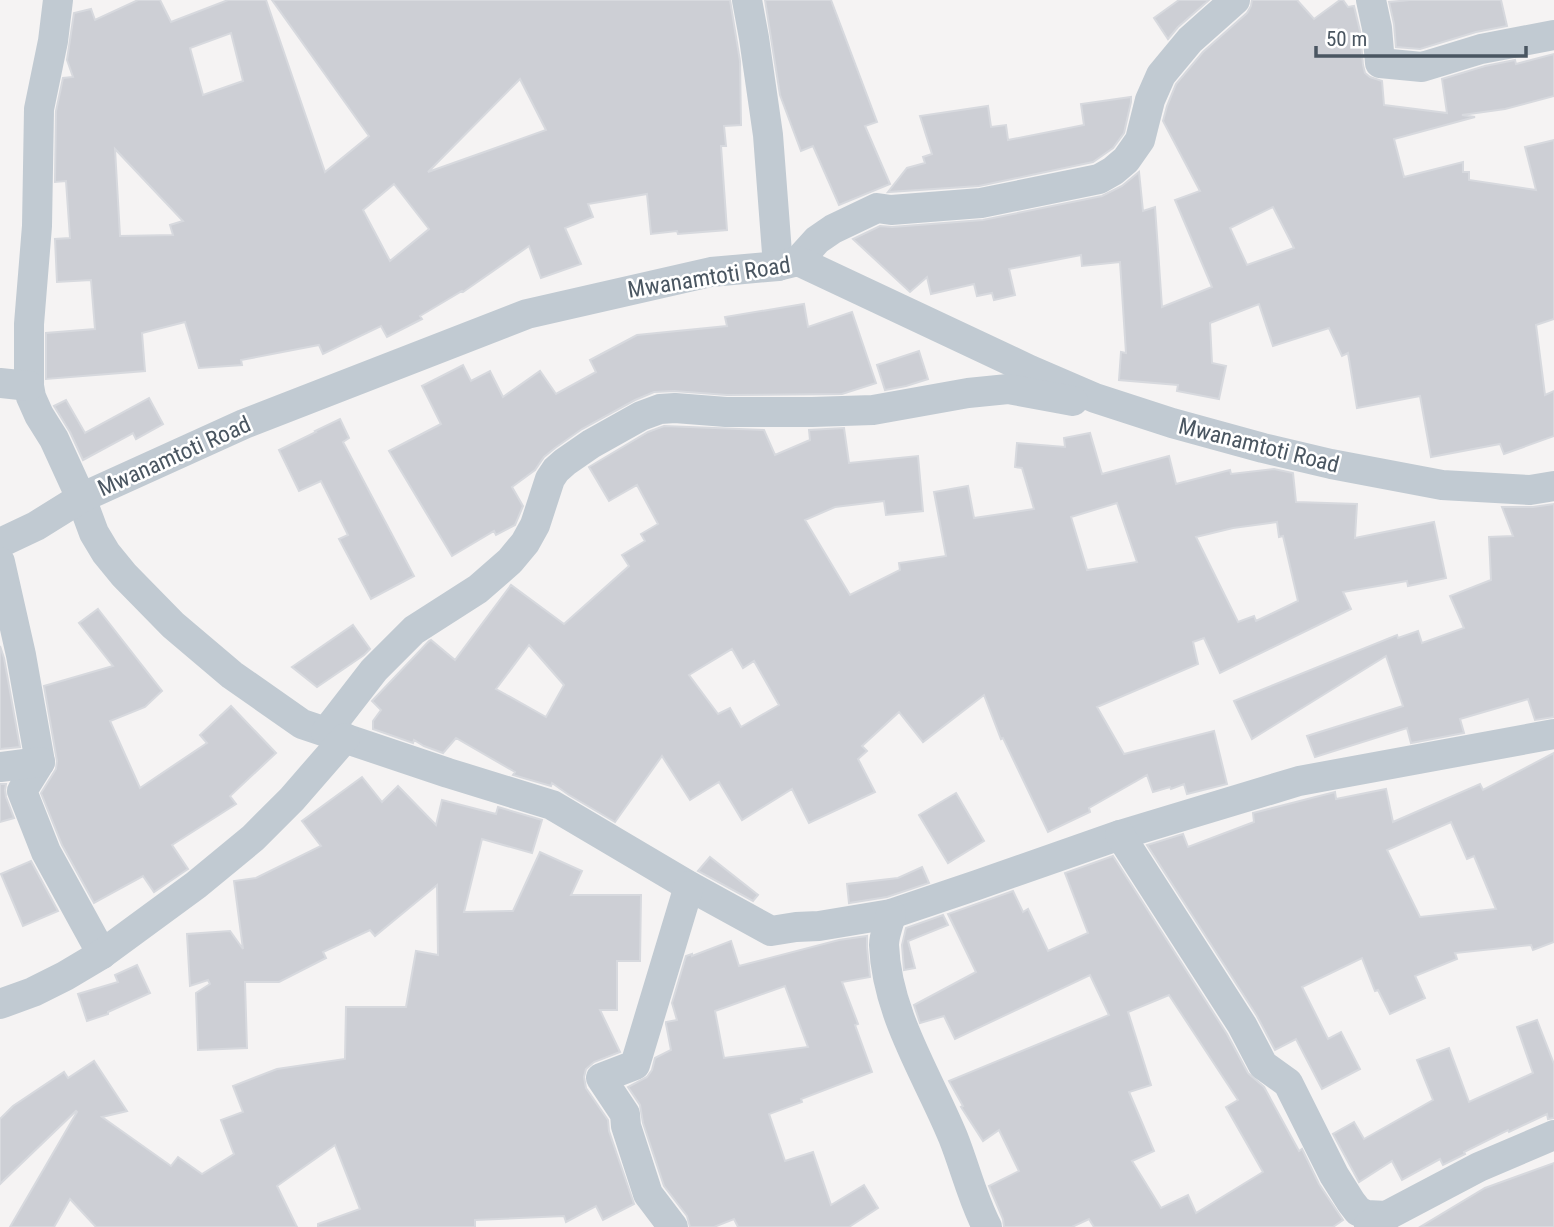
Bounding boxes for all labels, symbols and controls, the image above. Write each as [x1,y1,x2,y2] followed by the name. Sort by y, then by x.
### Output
[1316,14,1526,58] scale bar
[1326,27,1367,51] text: 50 m
[626,251,792,304] street label: Mwanamtoti Road
[94,411,255,502] street label: Mwanamtoti Road
[1176,412,1342,478] street label: Mwanamtoti Road

